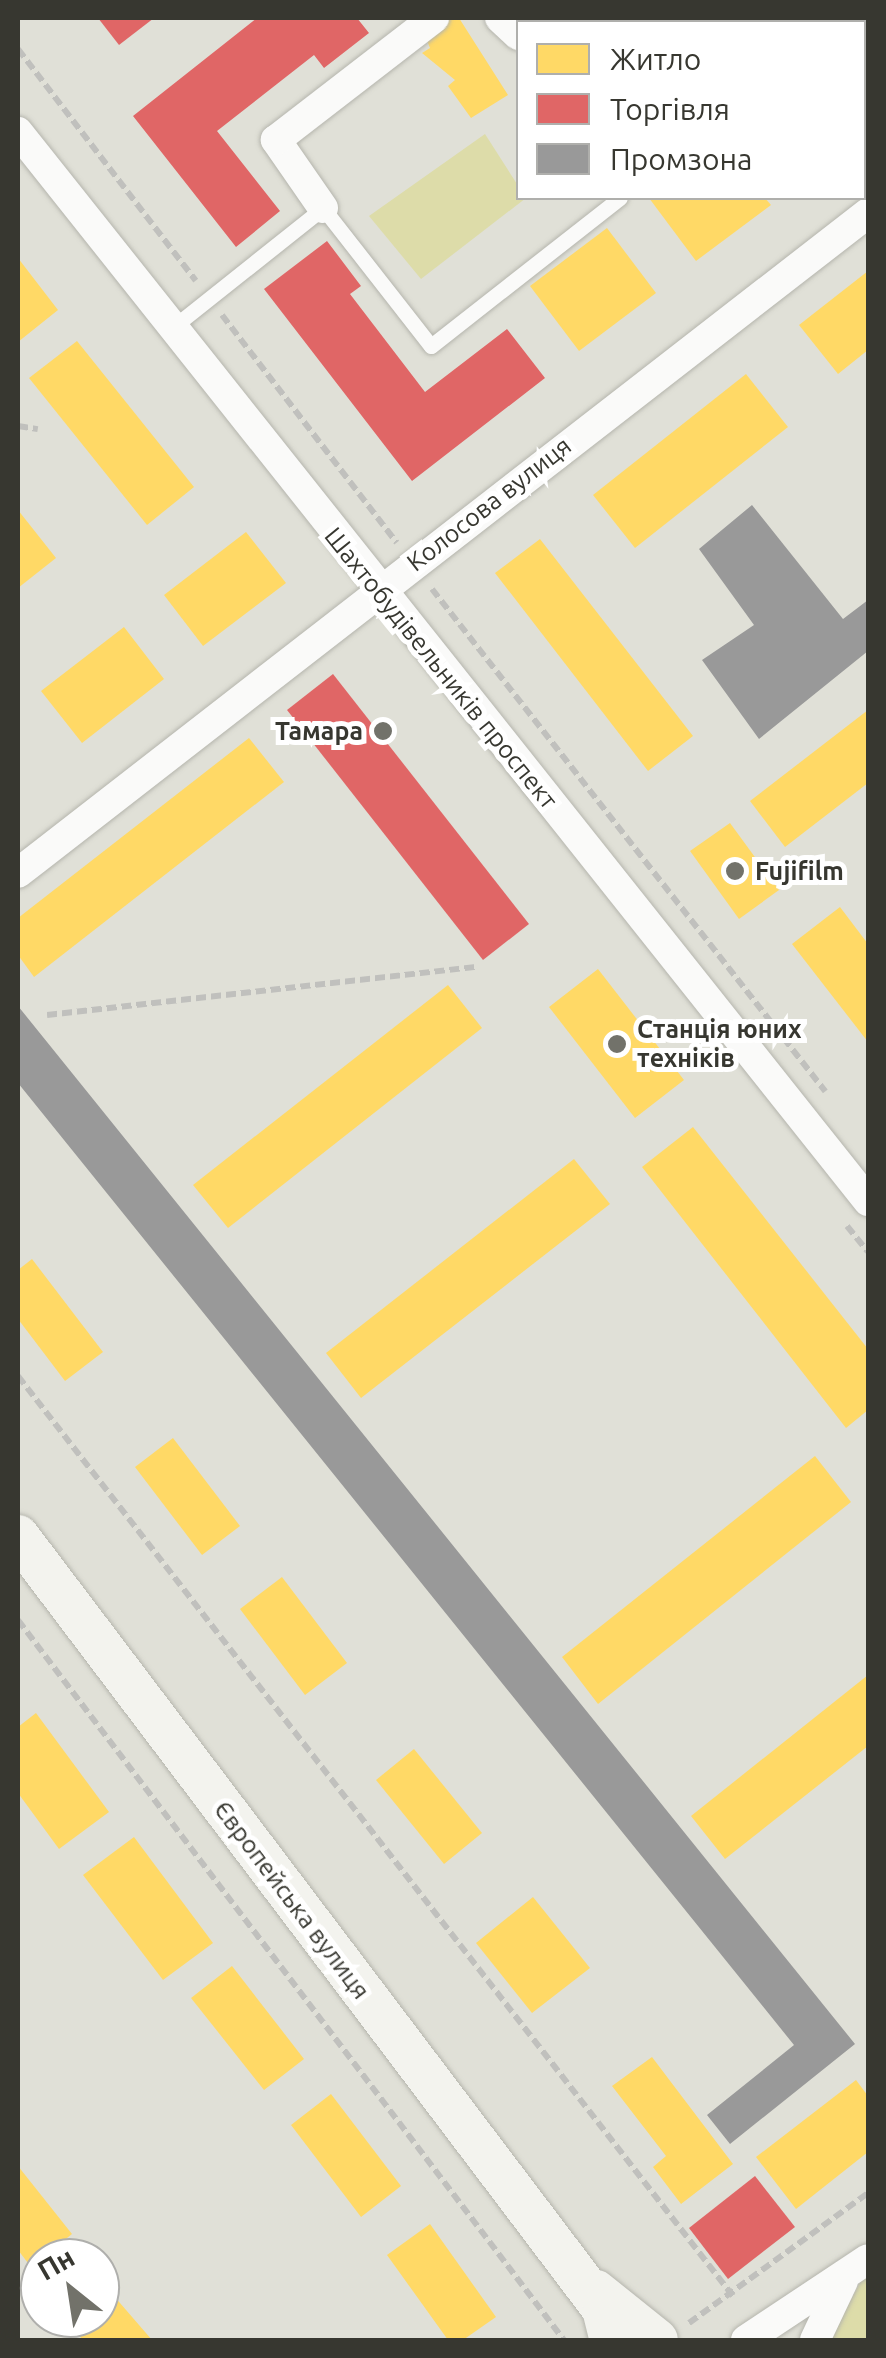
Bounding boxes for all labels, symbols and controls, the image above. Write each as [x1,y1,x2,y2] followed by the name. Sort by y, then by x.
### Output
[516,20,866,200] legend
[610,42,701,76] text: Житло
[610,92,730,126] text: Торгівля
[610,142,752,176] text: Промзона
[401,431,577,577] street label: Колосова вулиця
[318,521,564,815] street label: Шахтобудівельників проспект
[275,716,363,746] place label: Тамара
[372,720,394,742] marker: Тамара
[755,856,844,886] place label: Fujifilm
[724,860,746,882] marker: Fujifilm
[637,1015,801,1074] place label: Станція юних техніків
[606,1033,628,1055] marker: Станція юних техніків
[208,1795,376,2005] street label: Європейська вулиця
[20,2238,120,2338] north arrow
[32,2241,79,2286] text: Пн

